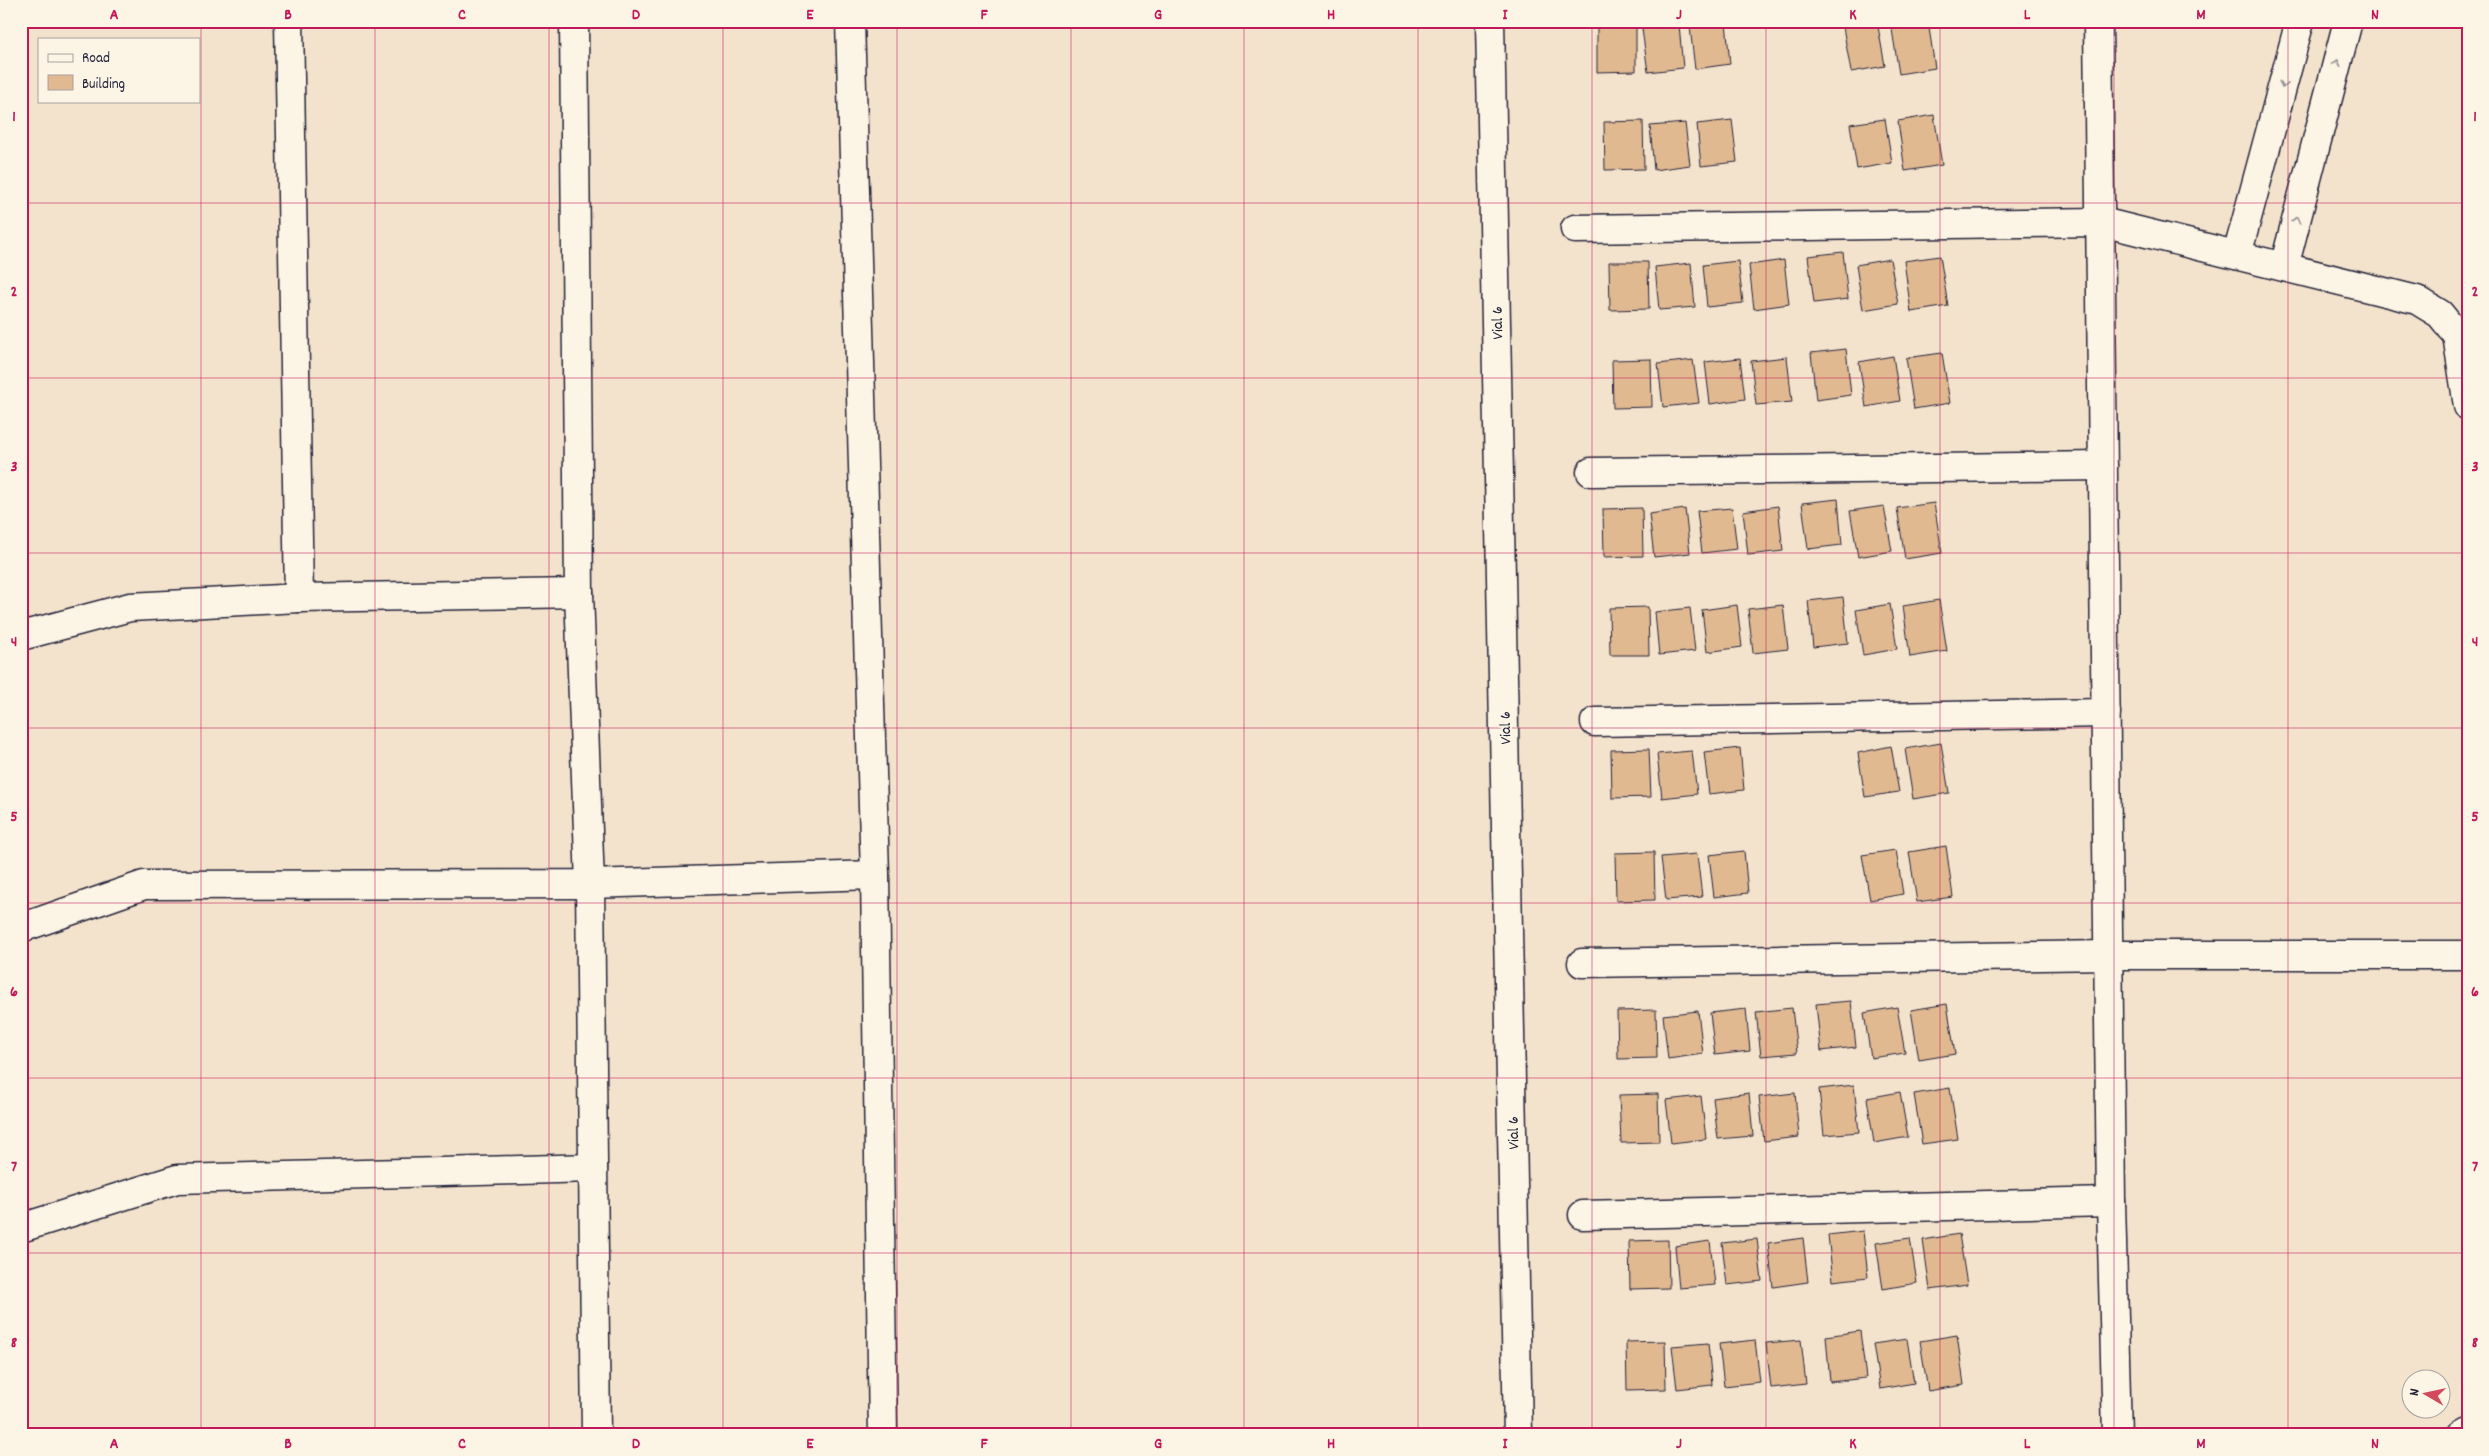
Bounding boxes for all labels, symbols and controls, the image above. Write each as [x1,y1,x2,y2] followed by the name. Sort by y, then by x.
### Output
[110,4,119,27] text: A
[284,4,292,27] text: B
[458,4,466,27] text: C
[632,4,641,27] text: D
[806,4,814,27] text: E
[980,4,988,27] text: F
[1154,4,1162,27] text: G
[1327,4,1335,27] text: H
[1503,4,1509,27] text: I
[1676,4,1682,27] text: J
[1849,4,1857,27] text: K
[2024,4,2031,27] text: L
[2196,4,2206,27] text: M
[2371,4,2379,27] text: N
[38,38,200,102] legend
[82,48,110,70] text: Road
[2331,58,2342,67] one-way arrow
[82,74,125,96] text: Building
[2278,81,2289,90] one-way arrow
[12,106,16,129] text: 1
[2473,106,2477,129] text: 1
[2290,216,2301,225] one-way arrow
[11,281,18,304] text: 2
[2472,281,2479,304] text: 2
[1487,306,1510,340] street label: Vial 6
[10,456,18,479] text: 3
[2471,456,2479,479] text: 3
[11,631,17,654] text: 4
[2472,631,2478,654] text: 4
[1495,711,1518,745] street label: Vial 6
[10,806,18,829] text: 5
[2471,806,2479,829] text: 5
[10,981,18,1004] text: 6
[2471,981,2479,1004] text: 6
[1503,1116,1526,1150] street label: Vial 6
[11,1156,17,1179] text: 7
[2472,1156,2478,1179] text: 7
[11,1332,18,1355] text: 8
[2472,1332,2479,1355] text: 8
[2402,1368,2452,1418] north arrow
[2405,1387,2426,1397] text: N
[110,1433,119,1456] text: A
[284,1433,292,1456] text: B
[458,1433,466,1456] text: C
[632,1433,641,1456] text: D
[806,1433,814,1456] text: E
[980,1433,988,1456] text: F
[1154,1433,1162,1456] text: G
[1327,1433,1335,1456] text: H
[1503,1433,1509,1456] text: I
[1676,1433,1682,1456] text: J
[1849,1433,1857,1456] text: K
[2024,1433,2031,1456] text: L
[2196,1433,2206,1456] text: M
[2371,1433,2379,1456] text: N

